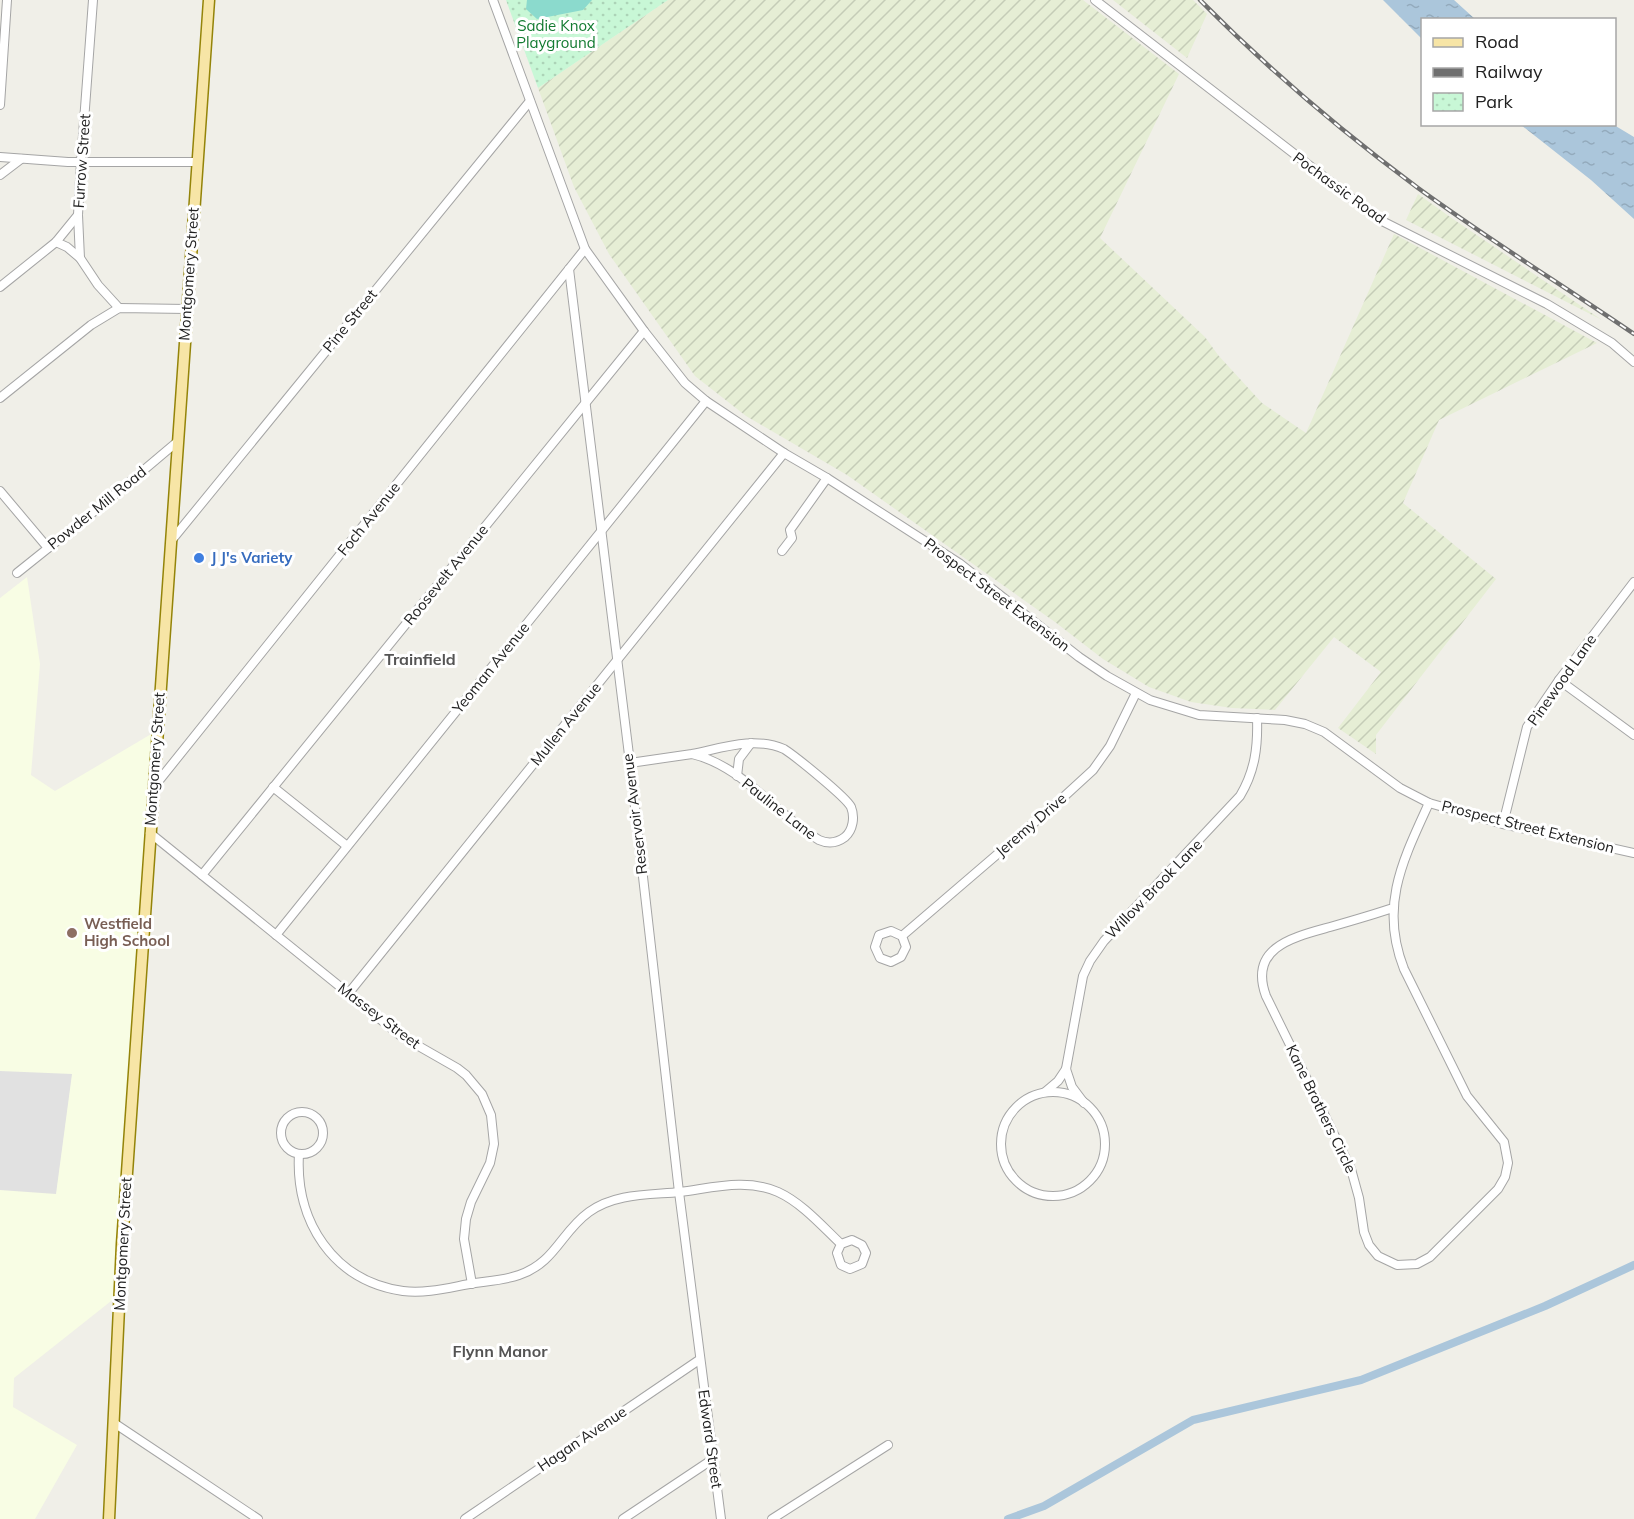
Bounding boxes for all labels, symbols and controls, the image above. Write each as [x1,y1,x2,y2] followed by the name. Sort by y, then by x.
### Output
[516,16,596,52] park label: Sadie Knox Playground
[1421,18,1616,126] legend
[1475,30,1519,53] text: Road
[1475,60,1543,83] text: Railway
[1475,90,1514,113] text: Park
[69,113,94,209] street label: Furrow Street
[1289,148,1389,228] street label: Pochassic Road
[174,207,203,341] street label: Montgomery Street
[318,285,381,356] street label: Pine Street
[43,462,150,553] street label: Powder Mill Road
[333,478,404,559] street label: Foch Avenue
[399,521,492,629] street label: Roosevelt Avenue
[921,534,1074,656] street label: Prospect Street Extension
[211,548,293,567] place label: J J's Variety
[192,551,206,565] marker: J J's Variety
[447,618,533,718] street label: Yeoman Avenue
[1523,630,1600,729] street label: Pinewood Lane
[384,649,456,669] district label: Trainfield
[526,678,605,769] street label: Mullen Avenue
[140,692,169,826] street label: Montgomery Street
[618,753,651,876] street label: Reservoir Avenue
[738,774,820,844] street label: Pauline Lane
[991,789,1070,861] street label: Jeremy Drive
[1440,796,1617,857] street label: Prospect Street Extension
[1101,835,1206,942] street label: Willow Brook Lane
[84,914,170,950] place label: Westfield High School
[65,926,79,940] marker: Westfield High School
[334,978,424,1053] street label: Massey Street
[1282,1041,1361,1176] street label: Kane Brothers Circle
[110,1177,135,1311] street label: Montgomery Street
[453,1341,548,1361] district label: Flynn Manor
[694,1388,727,1489] street label: Edward Street
[534,1402,630,1475] street label: Hagan Avenue

